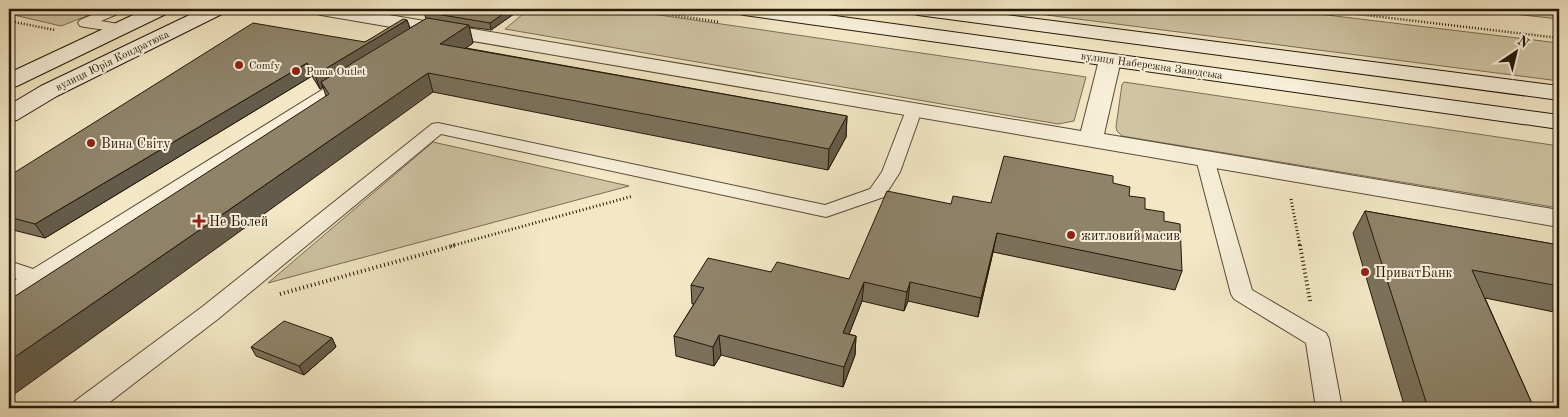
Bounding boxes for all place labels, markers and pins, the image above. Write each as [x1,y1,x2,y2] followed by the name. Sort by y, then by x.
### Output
[233,59,245,71] marker: Comfy
[249,61,280,72] place label: Comfy
[290,65,302,77] marker: Puma Outlet
[306,67,366,78] place label: Puma Outlet
[85,137,97,149] marker: Вина Світу
[101,137,171,151] place label: Вина Світу
[193,215,205,227] marker: Не Болей
[209,215,268,229] place label: Не Болей
[1065,229,1077,241] marker: житловий масив
[1081,229,1180,243] place label: житловий масив
[1359,266,1371,278] marker: ПриватБанк
[1375,266,1453,280] place label: ПриватБанк

